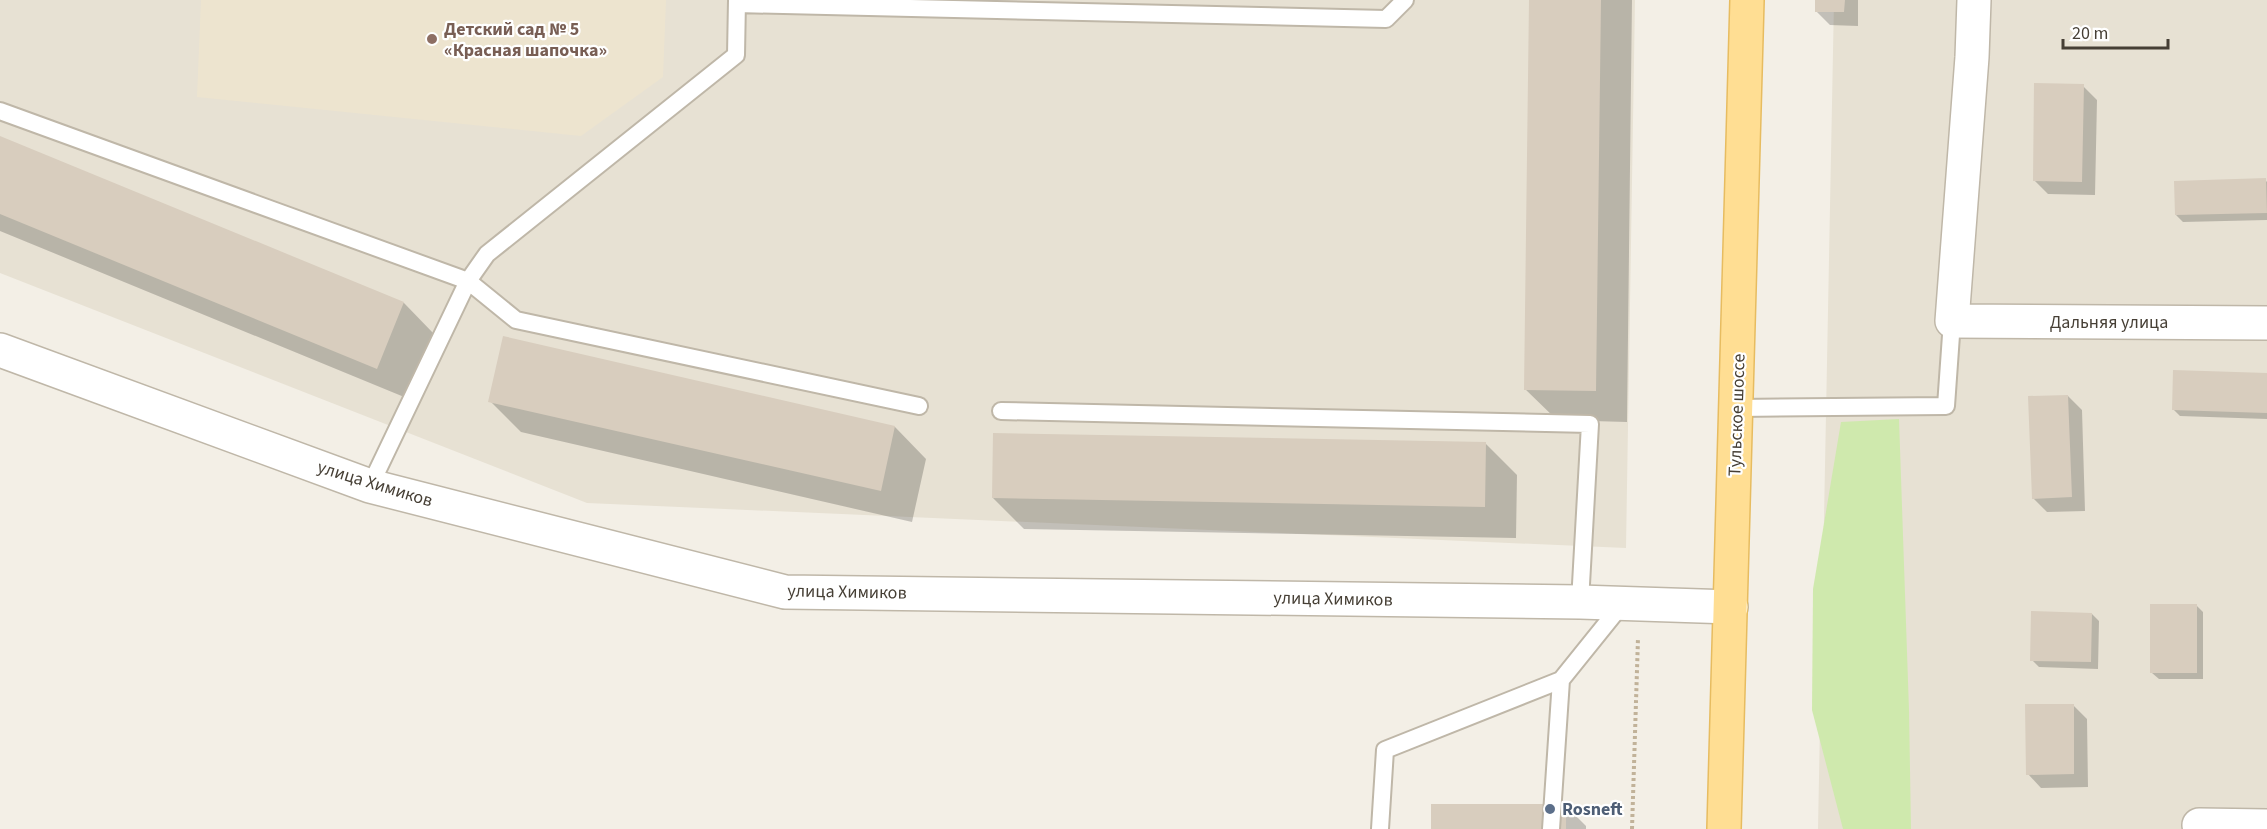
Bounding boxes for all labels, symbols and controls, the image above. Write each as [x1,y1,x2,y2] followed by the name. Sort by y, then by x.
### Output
[2063,12,2168,50] scale bar
[444,17,607,63] place label: Детский сад № 5 «Красная шапочка»
[2072,21,2108,46] text: 20 m
[425,32,439,46] marker: Детский сад № 5 «Красная шапочка»
[2050,310,2168,335] street label: Дальняя улица
[1722,353,1752,477] street label: Тульское шоссе
[314,455,436,513] street label: улица Химиков
[787,578,907,606] street label: улица Химиков
[1273,585,1393,613] street label: улица Химиков
[1562,797,1623,822] place label: Rosneft
[1543,802,1557,816] marker: Rosneft

